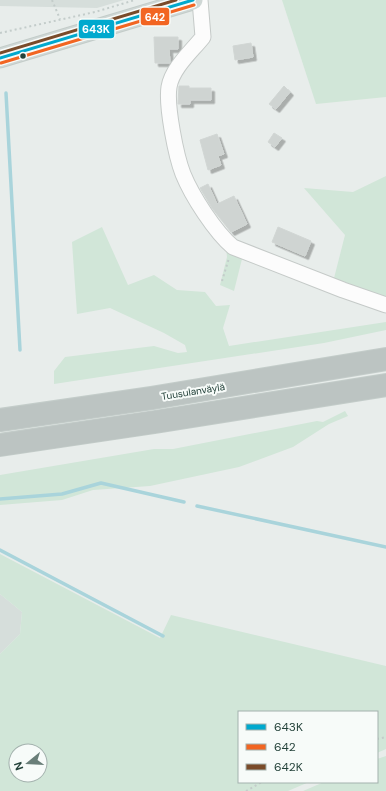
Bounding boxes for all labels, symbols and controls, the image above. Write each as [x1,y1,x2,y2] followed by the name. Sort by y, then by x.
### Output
[140,7,170,26] line badge: 642
[145,10,165,24] text: 642
[78,19,115,39] line badge: 643K
[82,22,110,36] text: 643K
[18,51,28,61] unlabelled marker
[160,380,226,403] street label: Tuusulanväylä
[238,711,378,783] legend
[274,719,303,735] text: 643K
[274,739,296,755] text: 642
[8,743,48,783] north arrow
[274,759,303,775] text: 642K
[11,760,26,772] text: N

